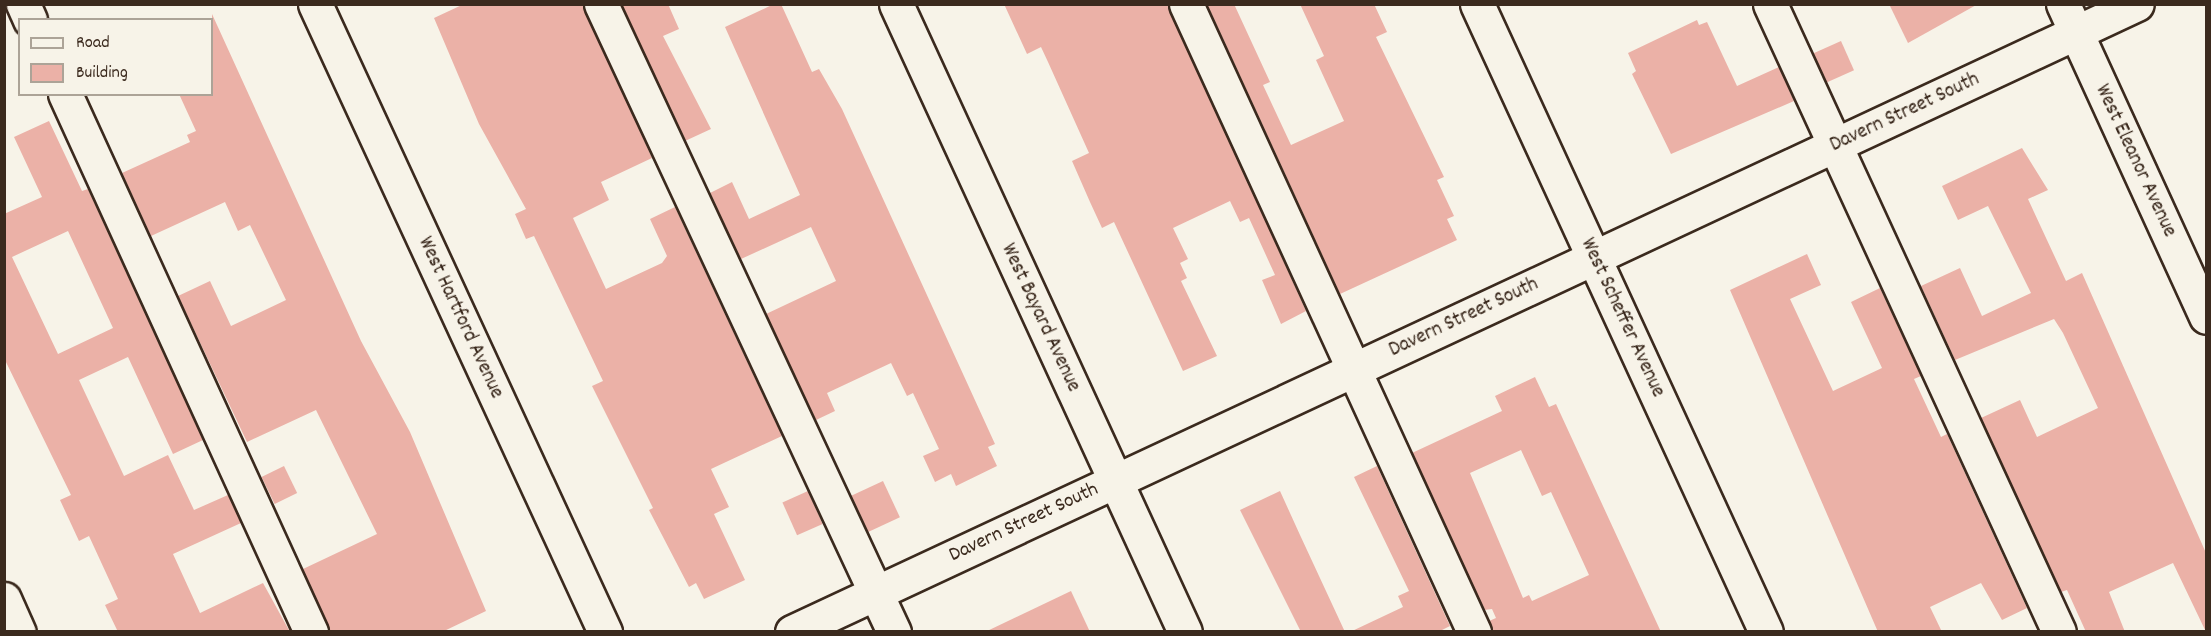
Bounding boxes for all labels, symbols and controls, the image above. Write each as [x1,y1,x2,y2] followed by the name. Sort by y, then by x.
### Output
[18,18,213,96] legend
[76,31,110,56] text: Road
[76,61,128,86] text: Building
[1826,67,1984,159] street label: Davern Street South
[2089,81,2181,241] street label: West Eleanor Avenue
[412,233,508,403] street label: West Hartford Avenue
[1574,234,1670,402] street label: West Scheffer Avenue
[995,240,1085,396] street label: West Bayard Avenue
[1385,272,1543,364] street label: Davern Street South
[945,477,1103,569] street label: Davern Street South

